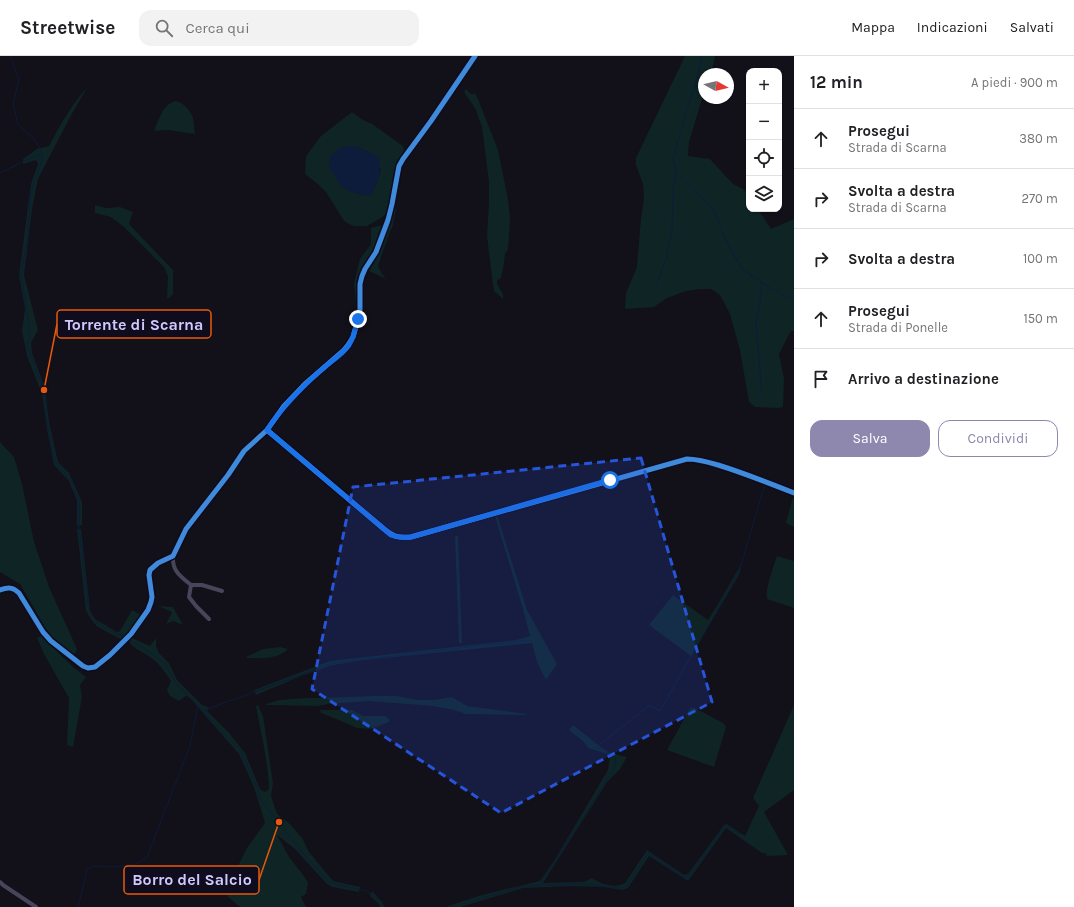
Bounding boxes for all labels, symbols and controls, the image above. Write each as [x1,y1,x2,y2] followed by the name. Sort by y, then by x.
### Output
[139,10,419,46] search box
[20,17,115,39] text: Streetwise
[153,17,175,39] icon: search
[185,19,250,37] text: Cerca qui
[851,19,895,36] text: Mappa
[917,19,988,36] text: Indicazioni
[1010,19,1054,36] text: Salvati
[698,68,734,104] north arrow
[746,68,782,212] map controls
[746,68,782,104] button: +
[810,72,863,92] text: 12 min
[971,75,1058,90] text: A piedi · 900 m
[746,104,782,140] button: −
[848,122,910,140] text: Prosegui
[810,128,832,150] icon: ahead
[1019,131,1058,146] text: 380 m
[746,140,782,176] button: locate
[848,140,947,155] text: Strada di Scarna
[746,176,782,212] button: layers
[848,182,955,200] text: Svolta a destra
[810,188,832,210] icon: right
[1021,191,1058,206] text: 270 m
[848,200,947,215] text: Strada di Scarna
[810,248,832,270] icon: right
[848,250,955,268] text: Svolta a destra
[1023,251,1058,266] text: 100 m
[848,302,910,320] text: Prosegui
[810,308,832,330] icon: ahead
[57,310,211,338] callout: Torrente di Scarna
[349,310,367,328] route end
[1023,311,1058,326] text: 150 m
[65,315,203,334] text: Torrente di Scarna
[848,320,948,335] text: Strada di Ponelle
[810,368,832,390] icon: arrive
[848,370,999,388] text: Arrivo a destinazione
[810,420,930,457] button: Salva
[938,420,1058,457] button: Condividi
[601,471,619,489] route start
[124,866,259,894] callout: Borro del Salcio
[132,870,252,889] text: Borro del Salcio

